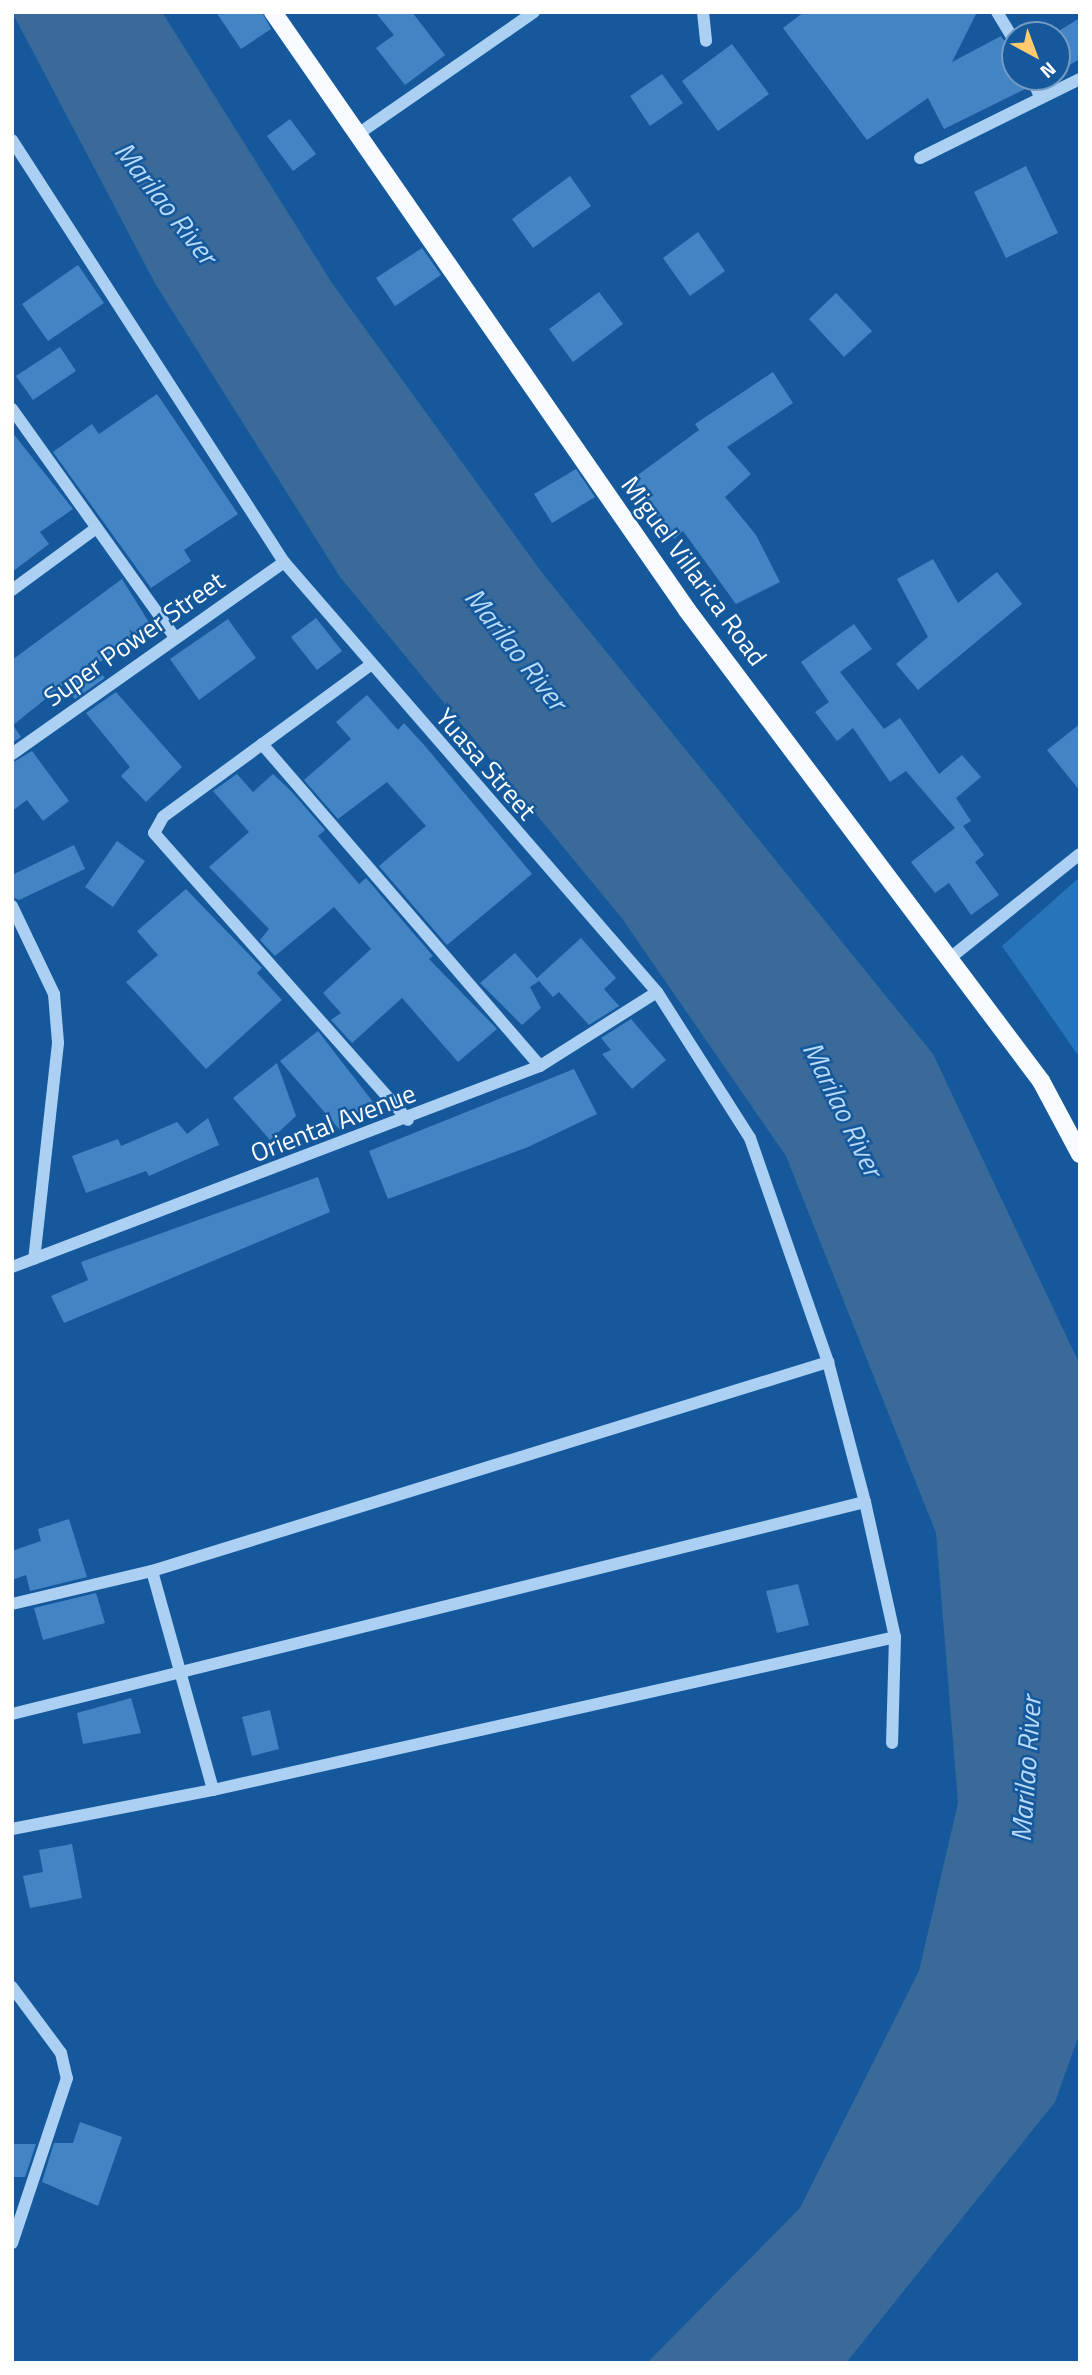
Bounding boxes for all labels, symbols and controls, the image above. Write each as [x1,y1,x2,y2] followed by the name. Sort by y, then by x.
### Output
[1001,21,1071,91] north arrow
[1034,55,1063,86] text: N
[108,135,224,271] water label: Marilao River
[615,470,773,672] street label: Miguel Villarica Road
[38,565,230,713] street label: Super Power Street
[458,581,574,717] water label: Marilao River
[429,702,543,826] street label: Yuasa Street
[796,1036,890,1182] water label: Marilao River
[246,1077,420,1169] street label: Oriental Avenue
[1004,1695,1048,1843] water label: Marilao River

